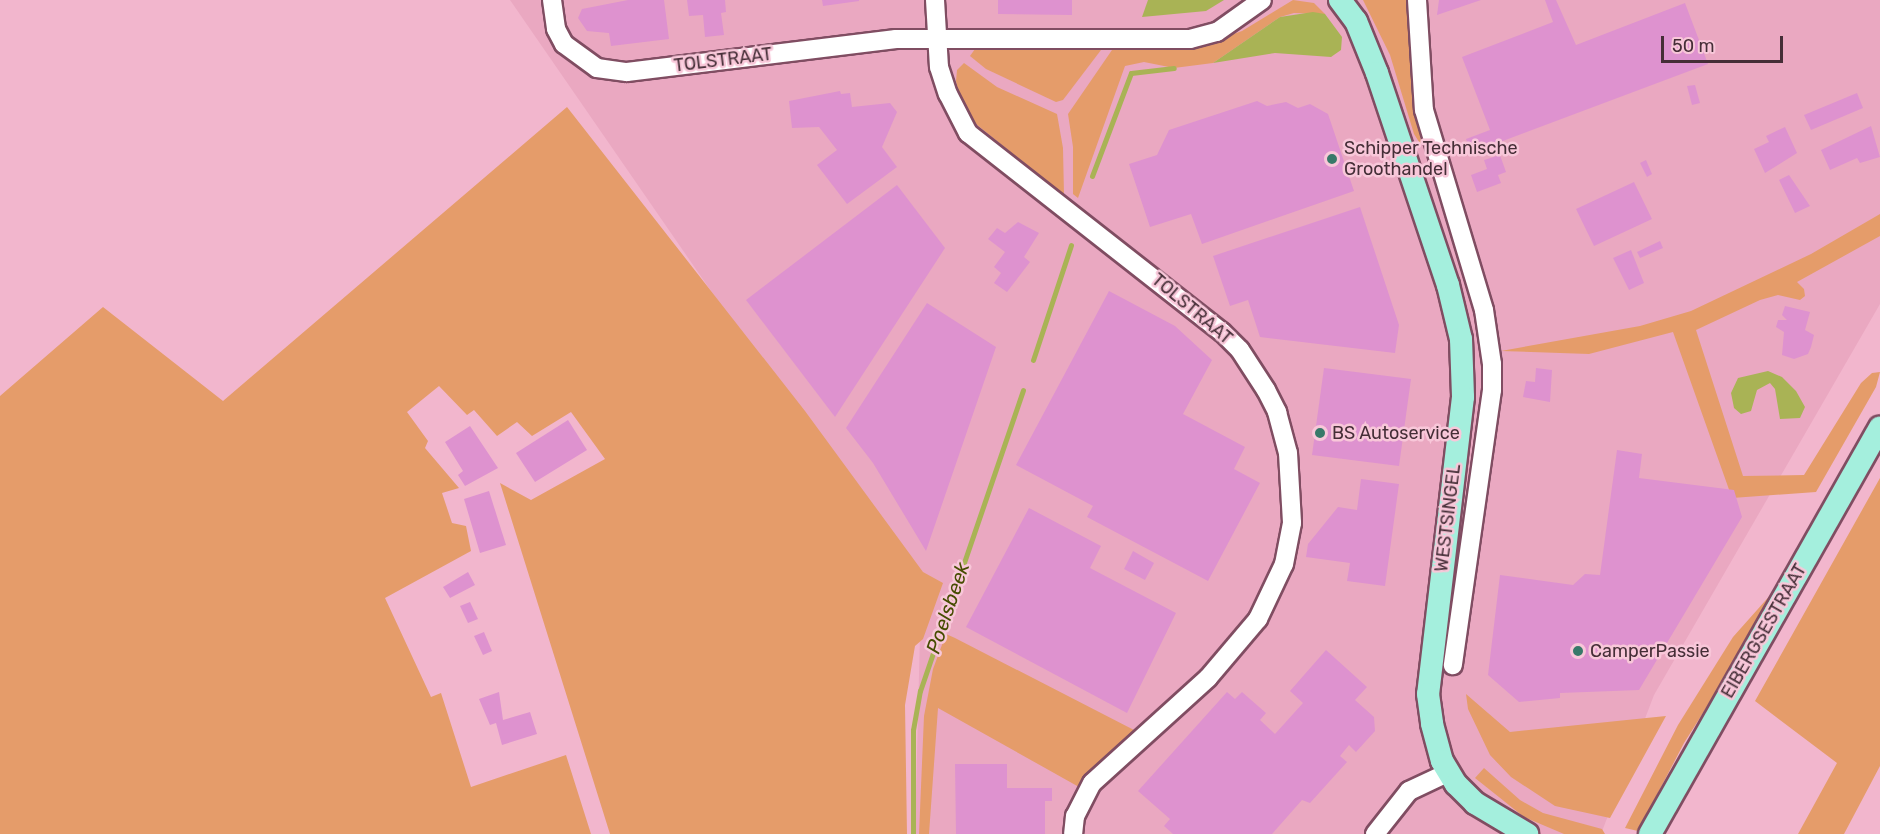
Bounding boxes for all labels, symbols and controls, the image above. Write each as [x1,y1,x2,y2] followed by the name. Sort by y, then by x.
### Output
[1664,24,1786,62] scale bar
[1672,35,1715,57] text: 50 m
[673,43,773,77] street label: TOLSTRAAT
[1344,138,1518,180] place label: Schipper Technische Groothandel
[1325,152,1339,166] marker: Schipper Technische Groothandel
[1147,269,1237,349] street label: TOLSTRAAT
[1332,422,1460,444] place label: BS Autoservice
[1313,426,1327,440] marker: BS Autoservice
[1431,463,1465,573] street label: WESTSINGEL
[921,559,975,657] water label: Poelsbeek
[1717,560,1811,702] street label: EIBERGSESTRAAT
[1590,640,1710,662] place label: CamperPassie
[1571,644,1585,658] marker: CamperPassie

